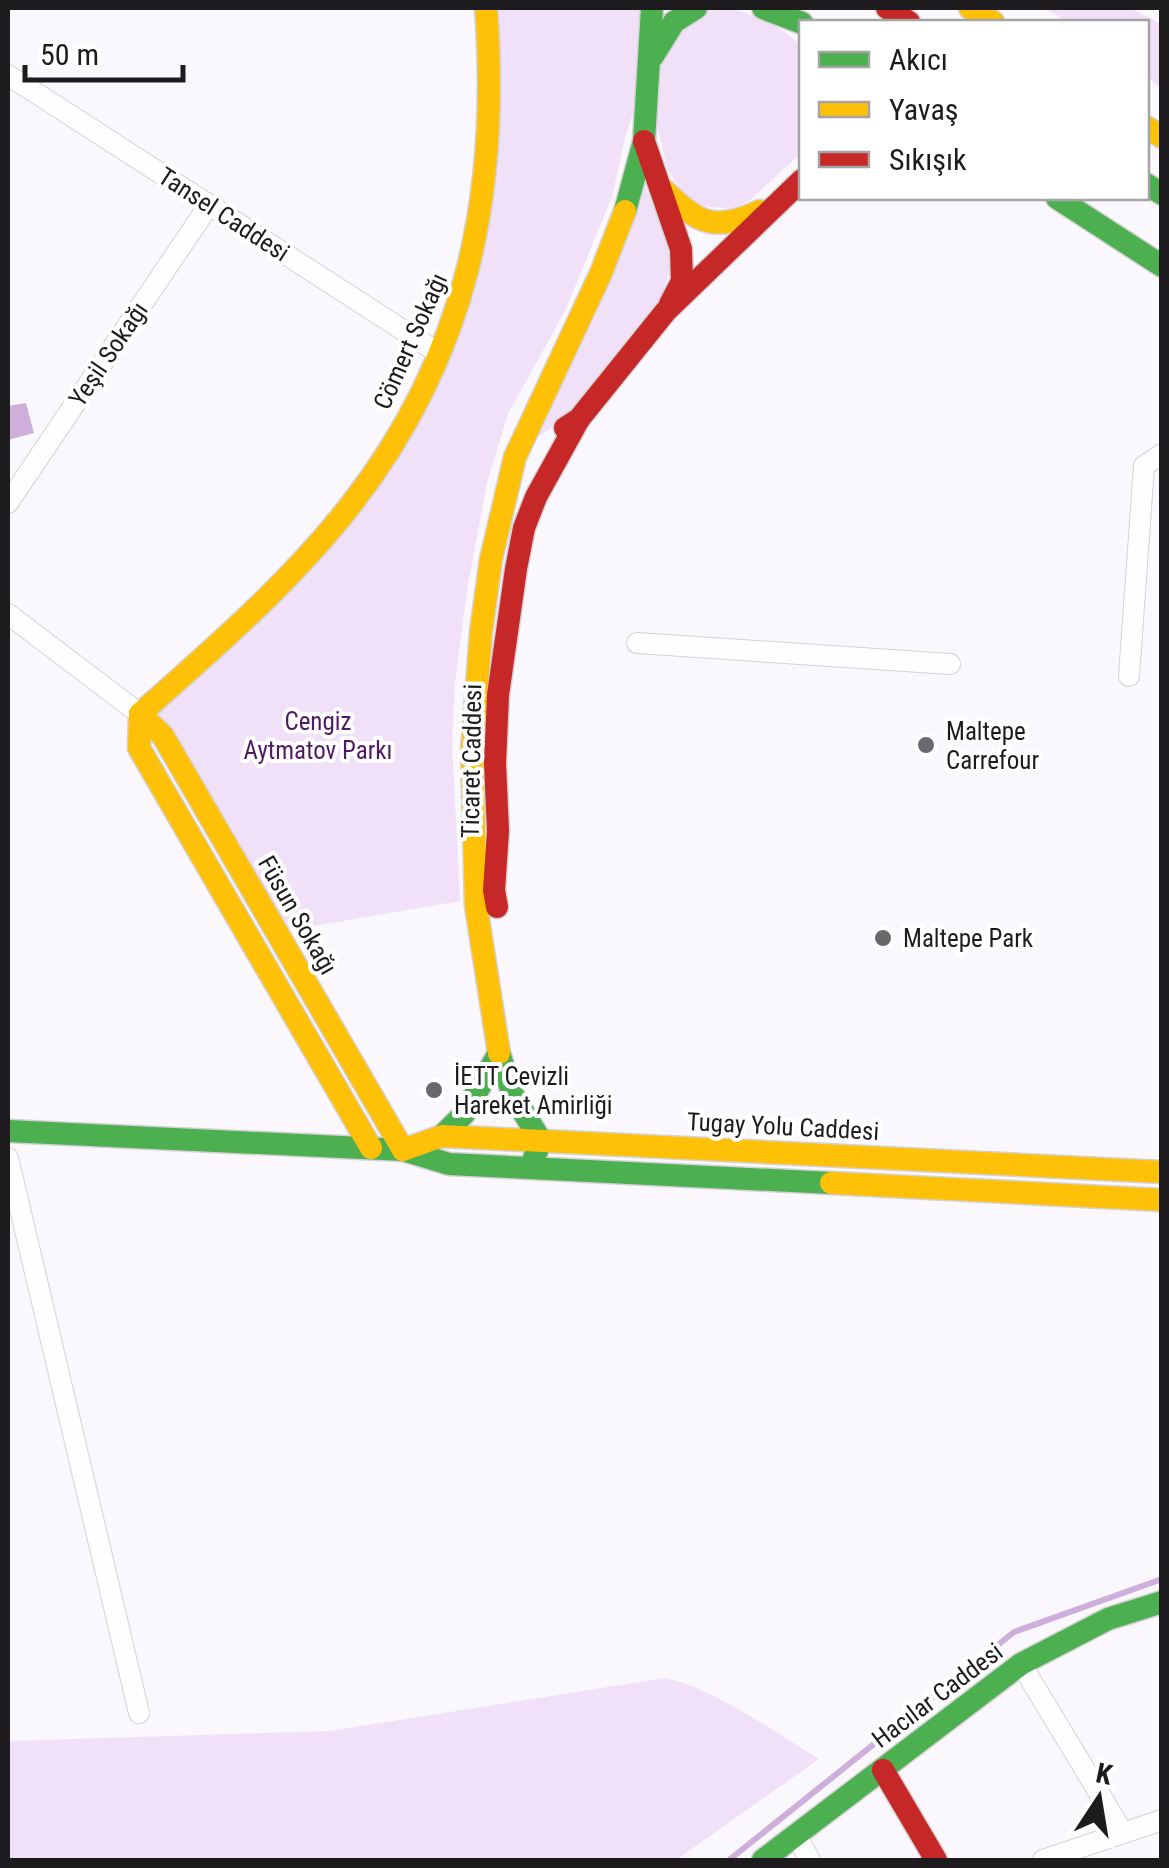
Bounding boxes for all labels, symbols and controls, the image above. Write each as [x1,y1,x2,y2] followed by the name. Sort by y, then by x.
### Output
[25,20,182,82] scale bar
[799,20,1149,200] legend
[40,37,99,72] text: 50 m
[889,42,948,77] text: Akıcı
[889,92,959,127] text: Yavaş
[889,142,967,177] text: Sıkışık
[153,161,295,267] street label: Tansel Caddesi
[368,269,453,414] street label: Cömert Sokağı
[63,297,154,412] street label: Yeşil Sokağı
[456,684,487,838] street label: Ticaret Caddesi
[244,707,392,765] park label: Cengiz Aytmatov Parkı
[946,717,1039,775] place label: Maltepe Carrefour
[915,734,937,756] marker: Maltepe Carrefour
[252,851,343,980] street label: Füsun Sokağı
[903,924,1034,953] place label: Maltepe Park
[872,927,894,949] marker: Maltepe Park
[454,1062,613,1120] place label: İETT Cevizli Hareket Amirliği
[423,1079,445,1101] marker: İETT Cevizli Hareket Amirliği
[686,1107,880,1146] street label: Tugay Yolu Caddesi
[866,1637,1008,1754] street label: Hacılar Caddesi
[1049,1748,1149,1848] north arrow
[1093,1756,1116,1792] text: K

